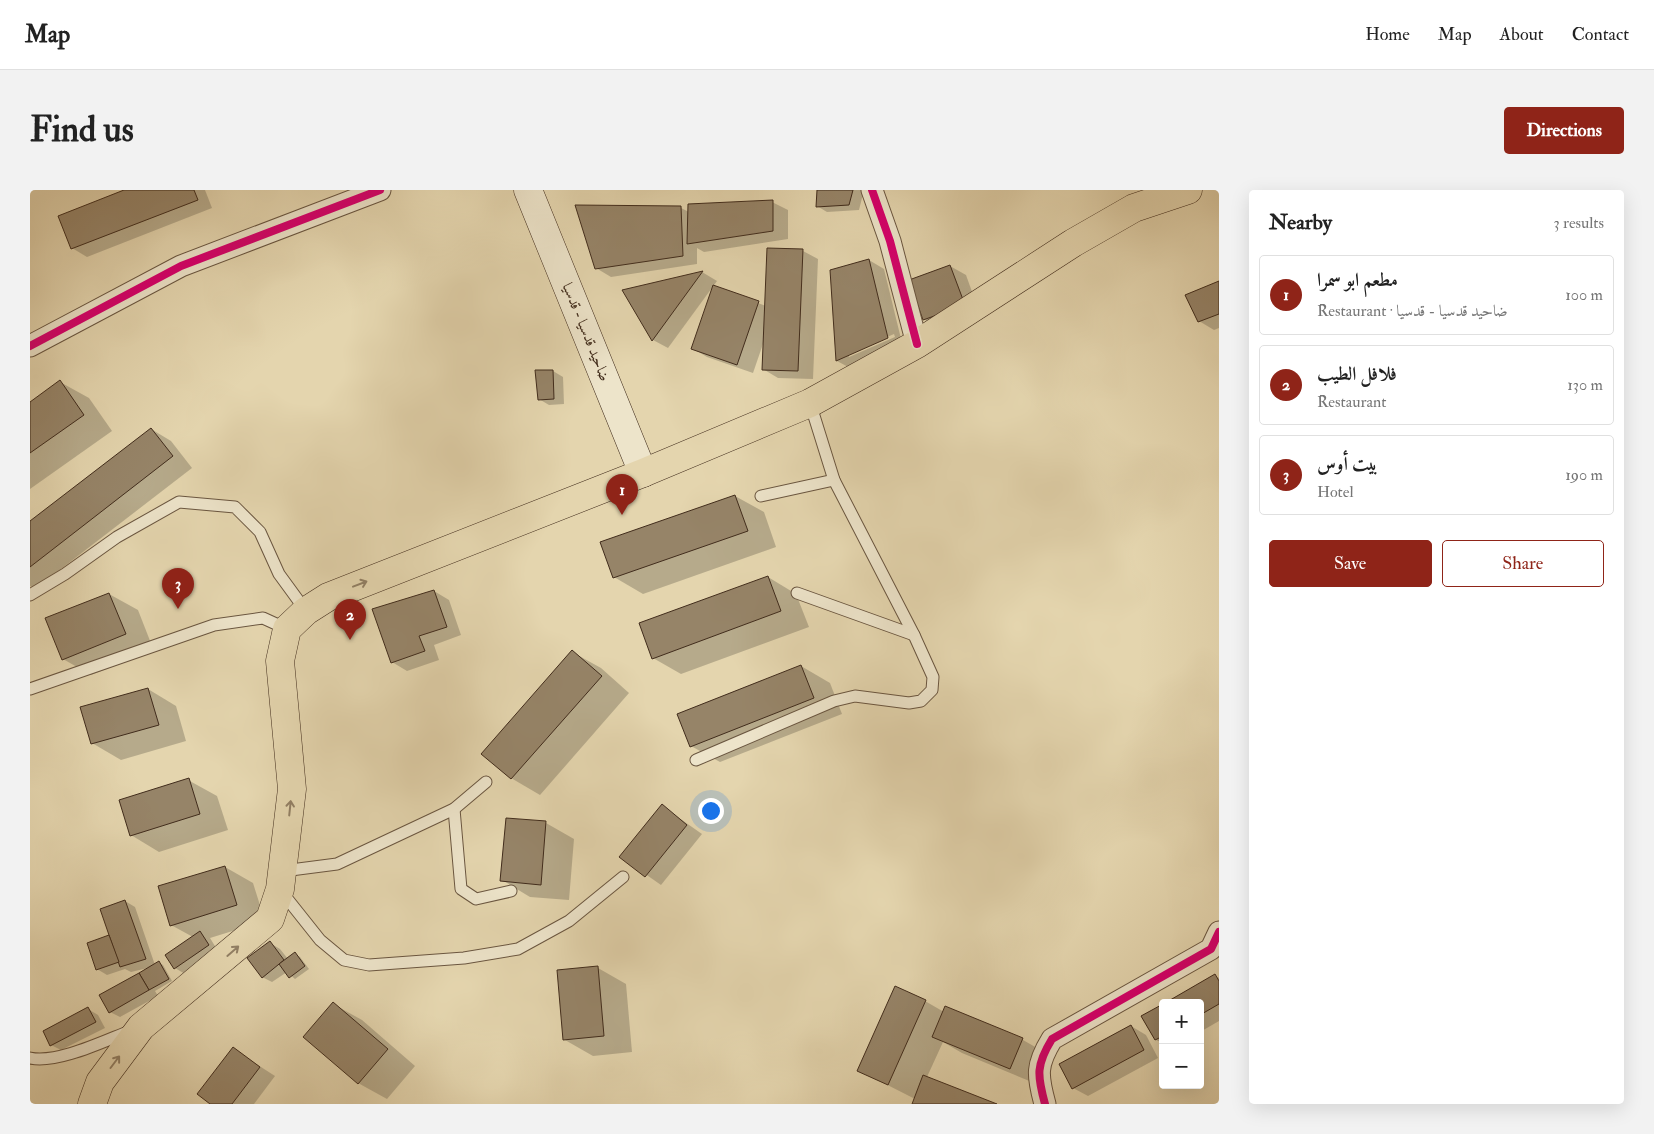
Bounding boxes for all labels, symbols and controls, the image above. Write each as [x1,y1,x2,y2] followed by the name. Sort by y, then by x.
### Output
[25,19,70,50] text: Map
[1365,23,1410,46] text: Home
[1438,23,1472,46] text: Map
[1500,23,1544,46] text: About
[1572,23,1629,46] text: Contact
[1504,107,1624,154] button: Directions
[30,108,134,152] text: Find us
[1269,209,1332,236] text: Nearby
[1553,213,1604,233] text: 3 results
[1317,268,1398,292] text: مطعم ابو سمرا
[558,280,614,384] street label: ضاحيد قدسيا - قدسيا
[1283,285,1289,305] text: 1
[1565,285,1603,305] text: 100 m
[1317,301,1508,321] text: Restaurant · ضاحيد قدسيا - قدسيا
[1317,362,1397,386] text: فلافل الطيب
[1282,375,1290,395] text: 2
[1567,375,1603,395] text: 130 m
[1317,392,1386,412] text: Restaurant
[1317,452,1378,476] text: بيت أوس
[1283,465,1289,485] text: 3
[1565,465,1603,485] text: 190 m
[606,474,638,515] pin: 1
[1317,482,1354,502] text: Hotel
[1269,540,1432,587] button: Save
[1442,540,1604,587] button: Share
[162,568,194,609] pin: 3
[352,579,368,588] one-way arrow
[334,599,366,640] pin: 2
[698,798,724,824] your location
[285,800,295,816] one-way arrow
[226,945,239,957] one-way arrow
[1159,999,1204,1089] map controls
[1159,999,1204,1044] button: +
[1159,1044,1204,1089] button: −
[110,1055,120,1069] one-way arrow

